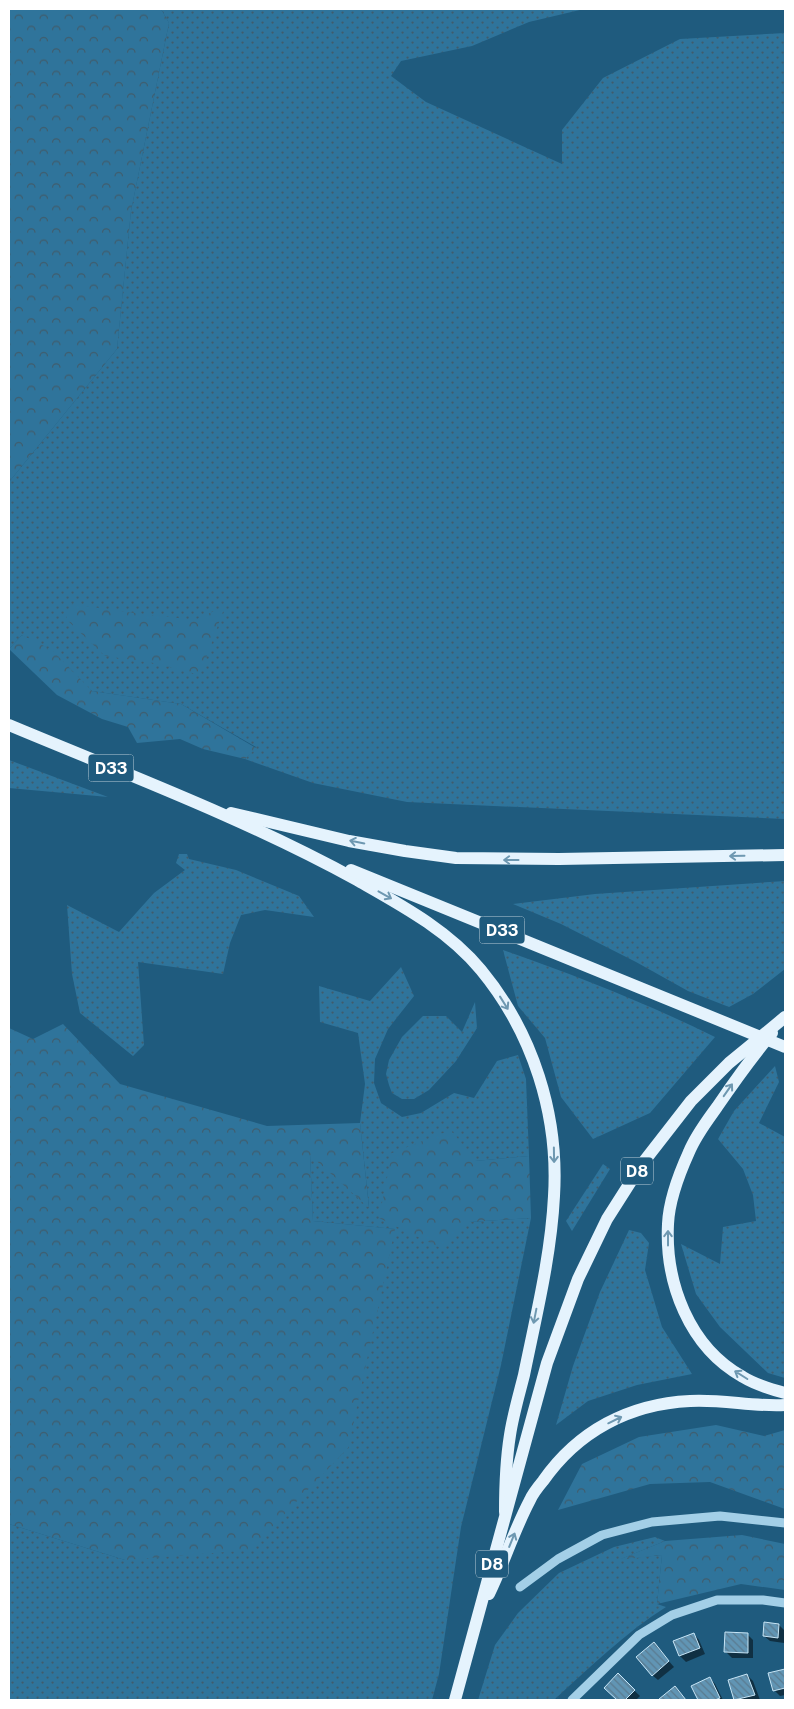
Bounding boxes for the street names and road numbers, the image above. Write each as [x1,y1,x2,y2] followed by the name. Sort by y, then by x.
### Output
[88,754,134,781] road number: D33
[480,916,524,944] road number: D33
[621,1158,653,1184] road number: D8
[476,1550,508,1578] road number: D8

